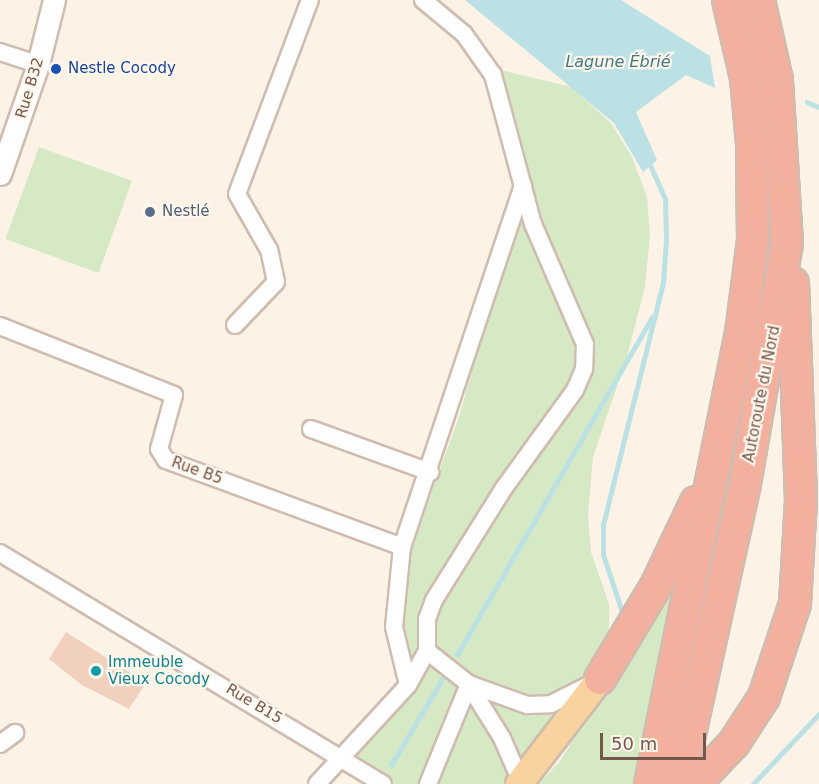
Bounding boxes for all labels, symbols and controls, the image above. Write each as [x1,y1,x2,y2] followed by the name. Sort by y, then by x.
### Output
[565,52,671,72] water label: Lagune Ébrié
[12,55,48,121] street label: Rue B32
[68,60,176,78] place label: Nestle Cocody
[49,62,63,76] marker: Nestle Cocody
[162,203,210,221] place label: Nestlé
[143,205,157,219] marker: Nestlé
[740,324,784,464] street label: Autoroute du Nord
[169,453,225,489] street label: Rue B5
[108,653,210,688] place label: Immeuble Vieux Cocody
[89,664,103,678] marker: Immeuble Vieux Cocody
[223,680,285,728] street label: Rue B15
[603,721,710,759] scale bar
[611,733,657,754] text: 50 m

